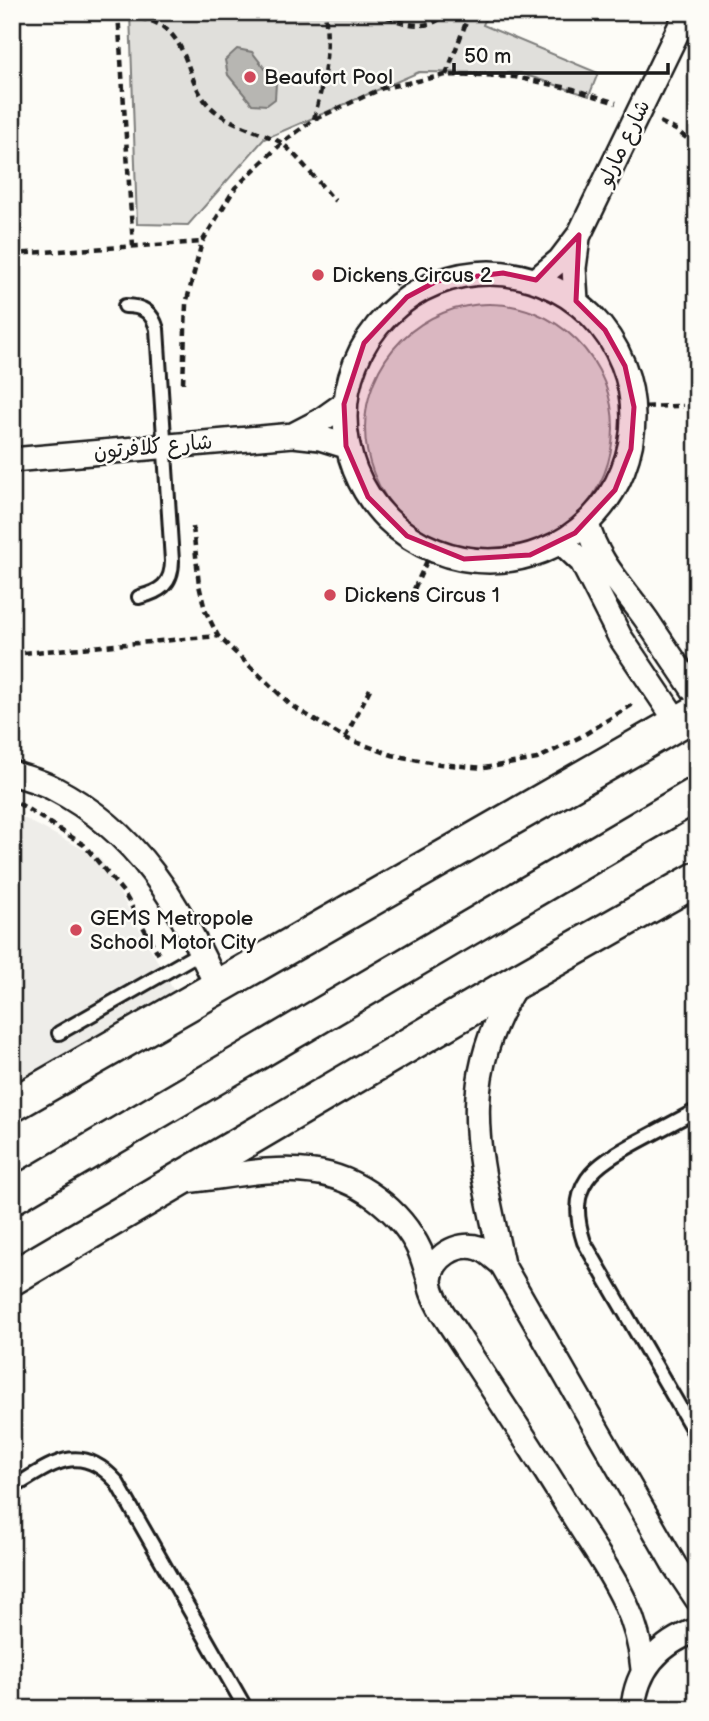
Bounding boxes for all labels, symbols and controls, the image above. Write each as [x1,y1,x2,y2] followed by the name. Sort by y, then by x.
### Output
[454,32,667,76] scale bar
[464,44,511,69] text: 50 m
[264,65,393,90] place label: Beaufort Pool
[242,69,258,85] marker: Beaufort Pool
[592,96,657,192] street label: شارع مارلو
[332,263,493,288] place label: Dickens Circus 2
[310,267,326,283] marker: Dickens Circus 2
[93,429,214,467] street label: شارع كلافرتون
[344,583,500,608] place label: Dickens Circus 1
[322,587,338,603] marker: Dickens Circus 1
[90,906,257,955] place label: GEMS Metropole School Motor City
[68,922,84,938] marker: GEMS Metropole School Motor City

